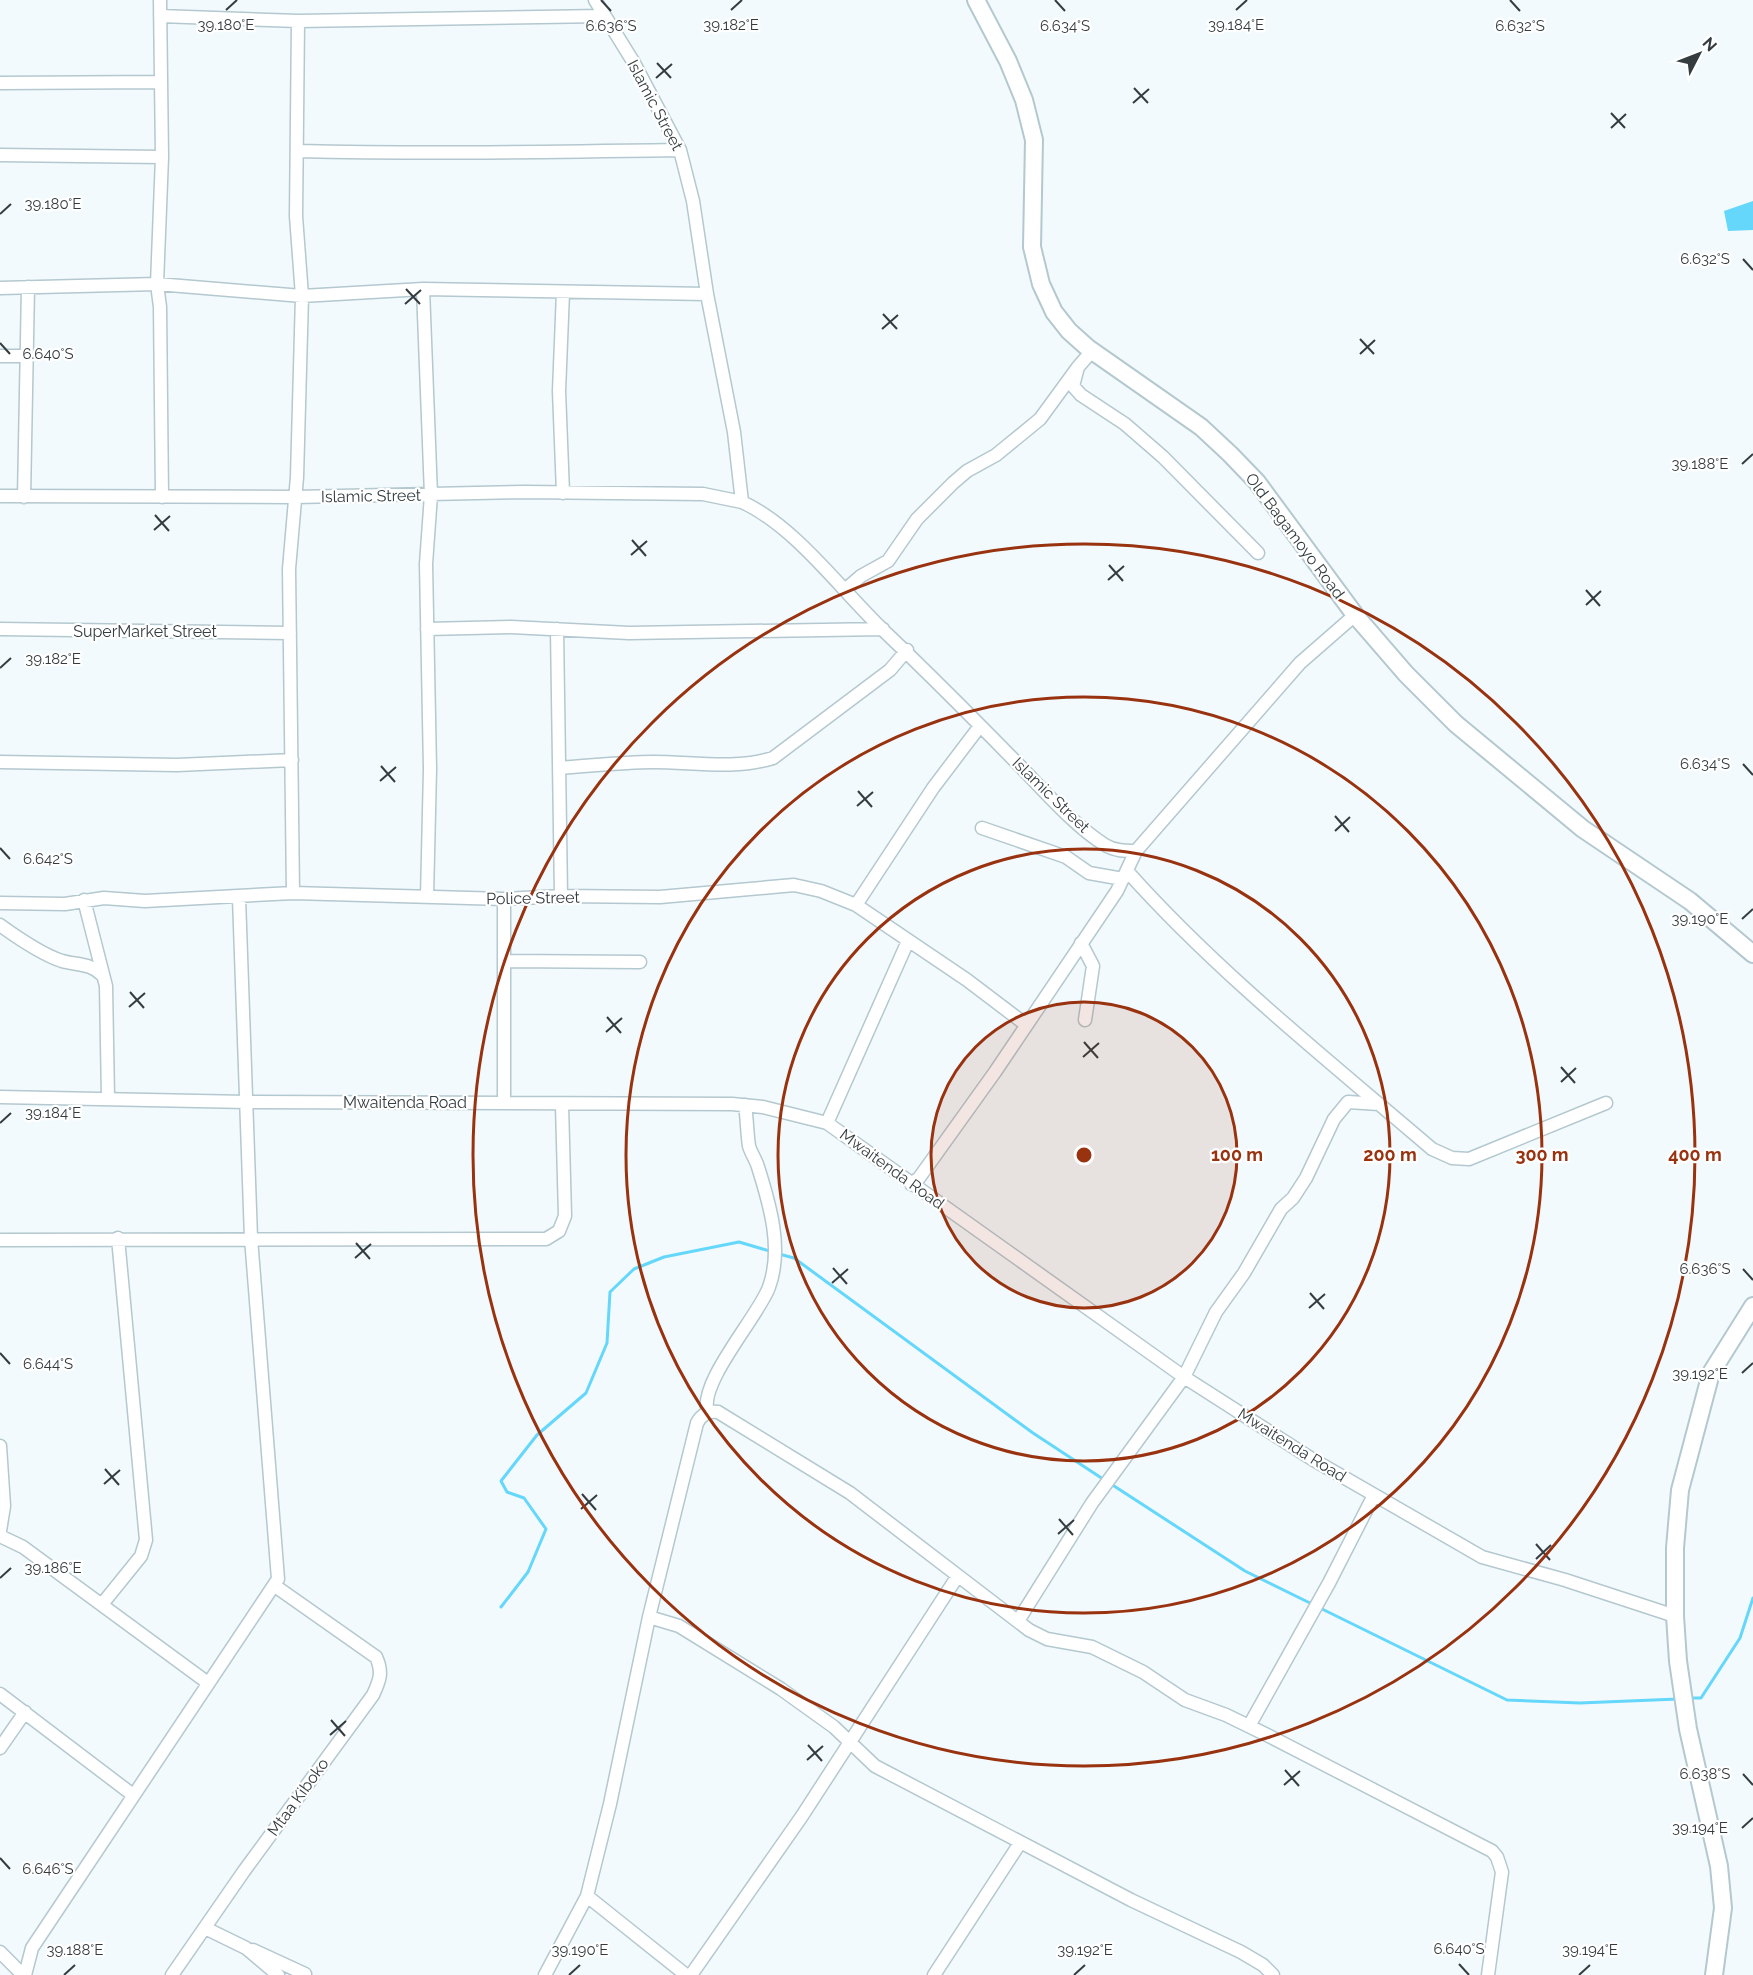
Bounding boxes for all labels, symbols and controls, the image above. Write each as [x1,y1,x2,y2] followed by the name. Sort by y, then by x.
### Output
[198,16,254,34] text: 39.180°E
[703,16,759,34] text: 39.182°E
[1208,16,1264,34] text: 39.184°E
[585,17,637,35] text: 6.636°S
[1040,17,1090,35] text: 6.634°S
[1495,17,1545,35] text: 6.632°S
[1669,24,1729,84] north arrow
[1699,33,1721,55] text: N
[623,56,687,154] street label: Islamic Street
[25,195,81,213] text: 39.180°E
[1680,250,1730,268] text: 6.632°S
[22,345,74,363] text: 6.640°S
[1672,455,1728,473] text: 39.188°E
[1241,469,1349,603] street label: Old Bagamoyo Road
[321,486,422,506] street label: Islamic Street
[73,622,217,641] street label: SuperMarket Street
[25,650,81,668] text: 39.182°E
[1008,753,1094,837] street label: Islamic Street
[1680,755,1730,773] text: 6.634°S
[23,850,73,868] text: 6.642°S
[486,888,581,908] street label: Police Street
[1672,910,1728,928] text: 39.190°E
[343,1093,467,1112] street label: Mwaitenda Road
[25,1104,81,1122] text: 39.184°E
[836,1125,948,1213] street label: Mwaitenda Road
[1211,1144,1263,1165] text: 100 m
[1363,1144,1417,1165] text: 200 m
[1515,1144,1569,1165] text: 300 m
[1668,1144,1722,1165] text: 400 m
[1074,1145,1094,1165] centre of rings
[1679,1260,1731,1278] text: 6.636°S
[23,1355,73,1373] text: 6.644°S
[1672,1365,1728,1383] text: 39.192°E
[1234,1404,1350,1486] street label: Mwaitenda Road
[24,1559,82,1577] text: 39.186°E
[263,1754,333,1840] street label: Mtaa Kiboko
[1680,1765,1730,1783] text: 6.638°S
[1672,1819,1728,1837] text: 39.194°E
[22,1860,74,1878] text: 6.646°S
[1433,1940,1485,1958] text: 6.640°S
[47,1941,103,1959] text: 39.188°E
[552,1941,608,1959] text: 39.190°E
[1057,1941,1113,1959] text: 39.192°E
[1562,1941,1618,1959] text: 39.194°E

